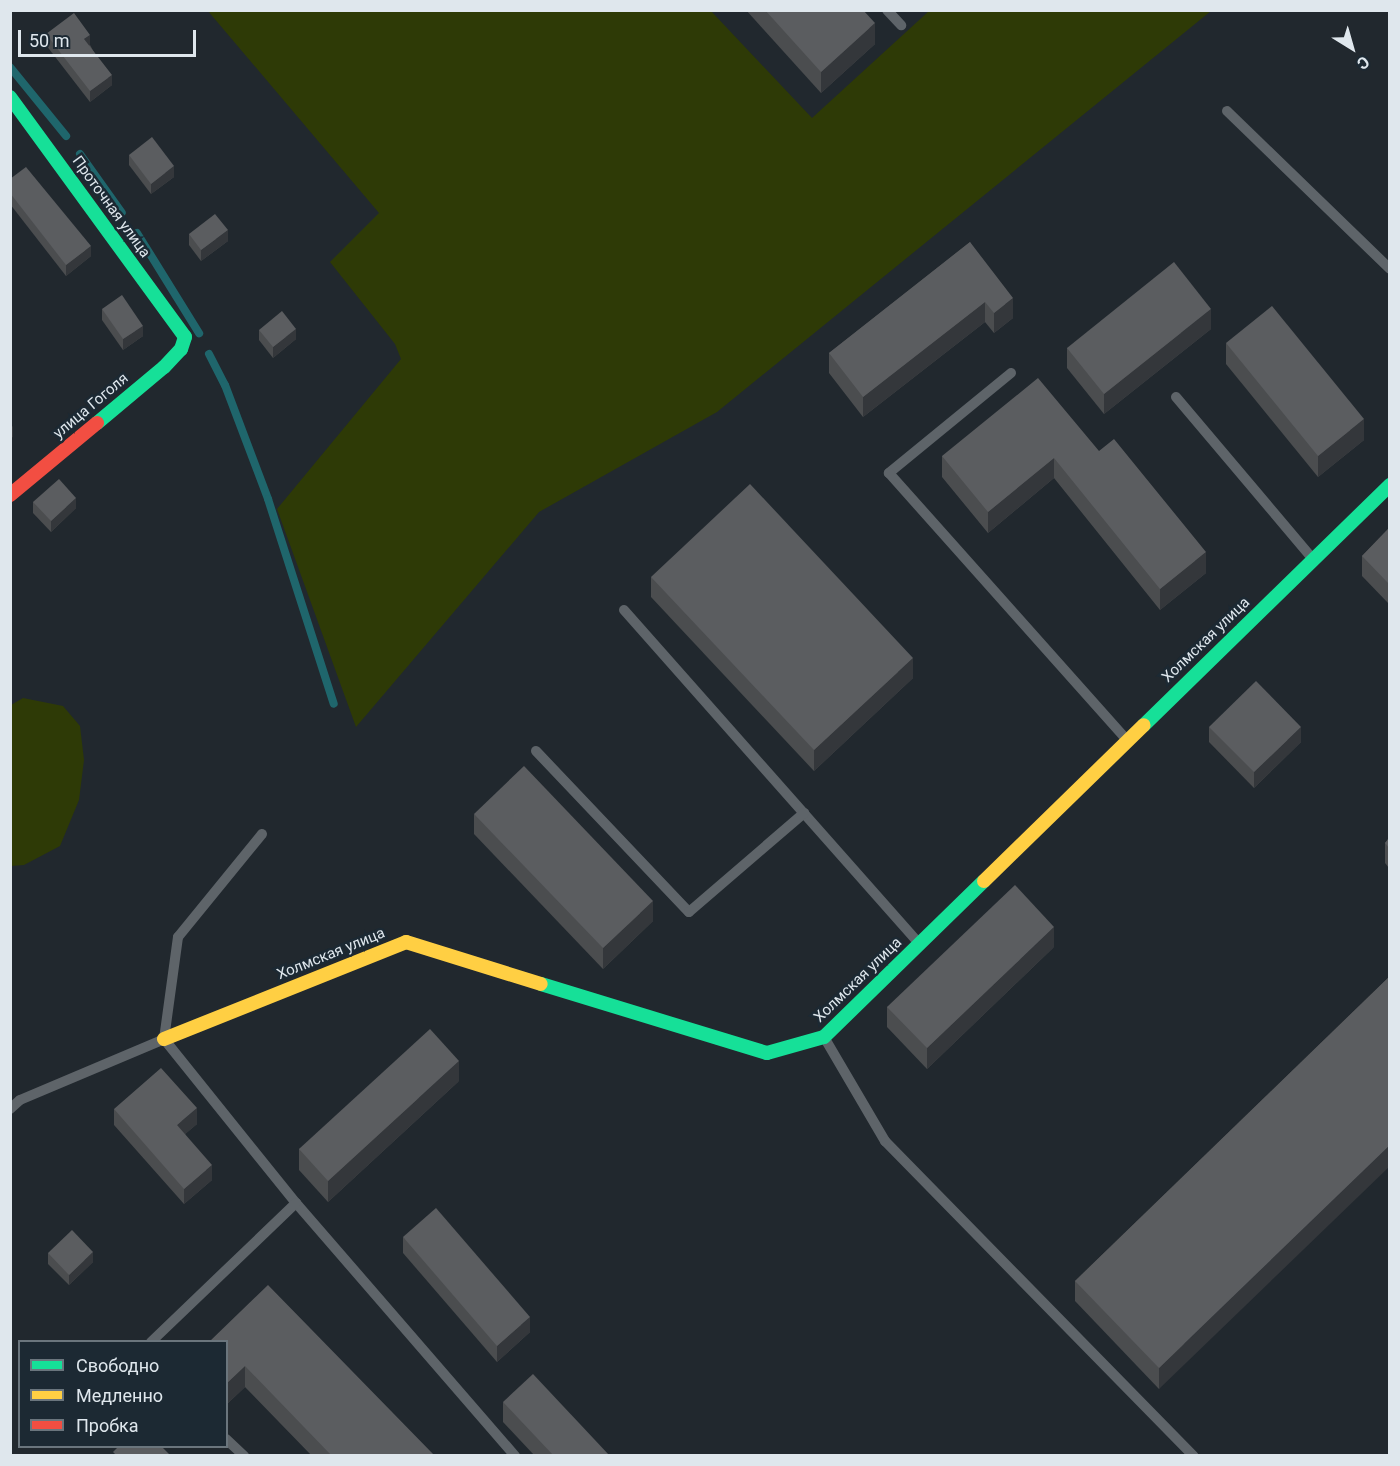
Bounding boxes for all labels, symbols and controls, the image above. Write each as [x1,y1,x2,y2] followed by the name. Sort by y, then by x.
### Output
[21,18,200,56] scale bar
[1322,18,1382,78] north arrow
[29,30,69,51] text: 50 m
[1353,52,1373,74] text: С
[68,153,154,261] street label: Проточная улица
[50,370,132,442] street label: улица Гоголя
[1158,594,1254,686] street label: Холмская улица
[274,924,388,984] street label: Холмская улица
[810,934,906,1026] street label: Холмская улица
[18,1340,228,1448] legend
[76,1355,159,1376] text: Свободно
[76,1385,163,1406] text: Медленно
[76,1415,139,1436] text: Пробка

